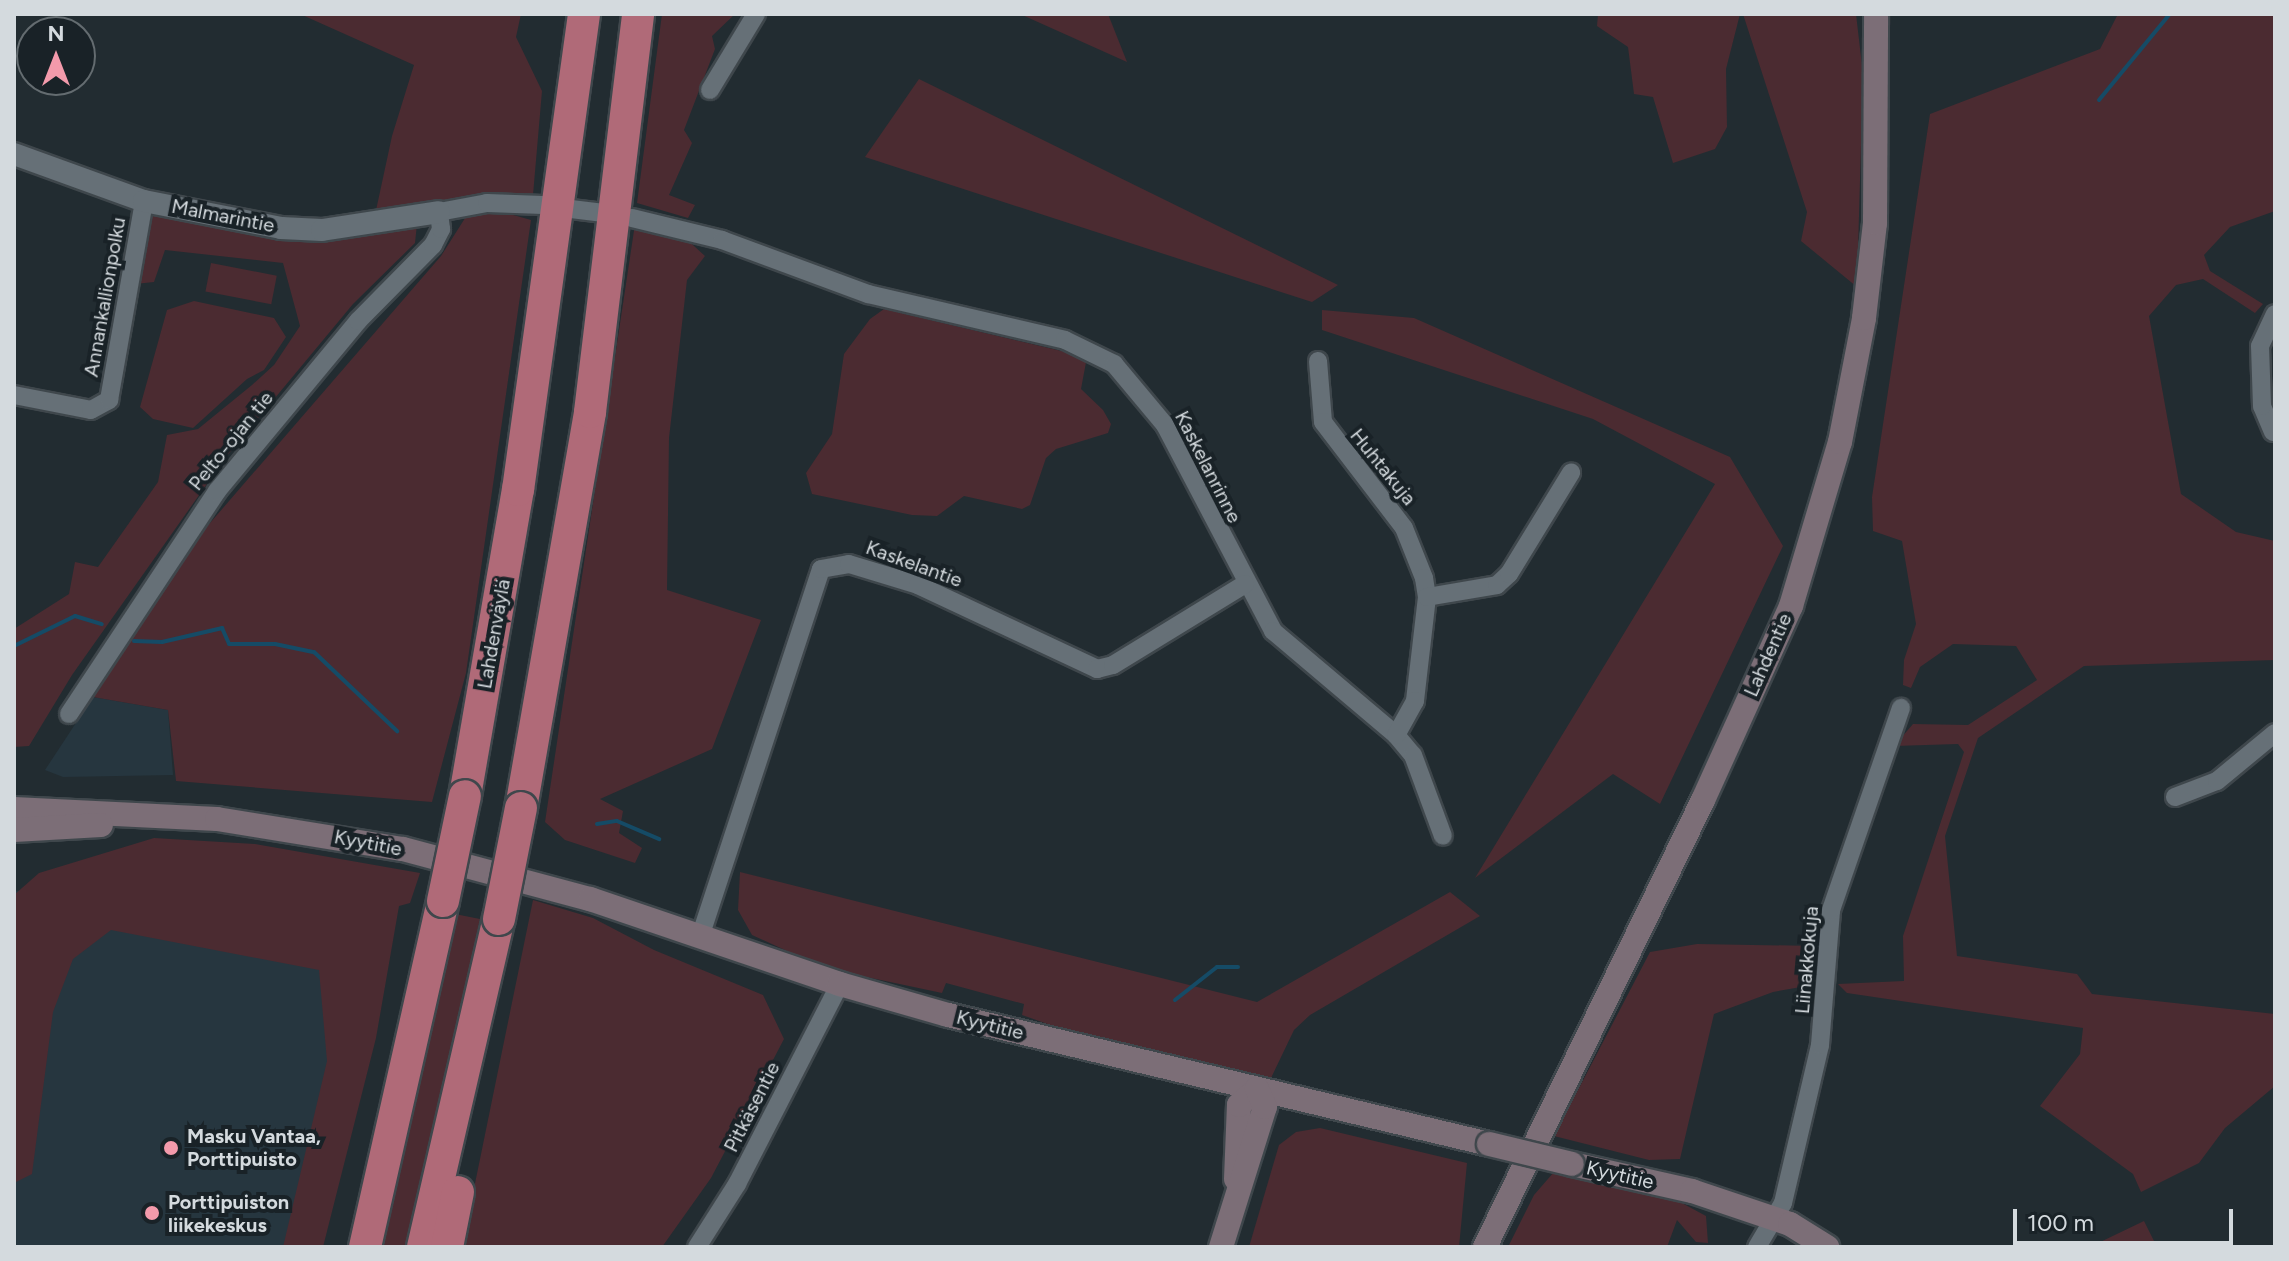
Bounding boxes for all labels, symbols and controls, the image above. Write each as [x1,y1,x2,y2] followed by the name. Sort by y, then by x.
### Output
[16,16,96,96] north arrow
[47,20,65,47] text: N
[169,194,277,238] street label: Malmarintie
[79,215,131,379] street label: Annankallionpolku
[184,387,278,495] street label: Pelto-ojan tie
[1170,407,1246,527] street label: Kaskelanrinne
[1345,424,1421,510] street label: Huhtakuja
[863,535,965,593] street label: Kaskelantie
[473,577,515,691] street label: Lahdenväylä
[1739,610,1797,700] street label: Lahdentie
[332,825,404,861] street label: Kyytitie
[1790,905,1824,1015] street label: Liinakkokuja
[954,1005,1026,1045] street label: Kyytitie
[719,1058,785,1156] street label: Pitkäsentie
[187,1124,321,1171] place label: Masku Vantaa, Porttipuisto
[162,1139,180,1157] marker: Masku Vantaa, Porttipuisto
[1584,1156,1656,1194] street label: Kyytitie
[168,1190,289,1237] place label: Porttipuiston liikekeskus
[2017,1193,2237,1243] scale bar
[143,1204,161,1222] marker: Porttipuiston liikekeskus
[2027,1208,2094,1237] text: 100 m

